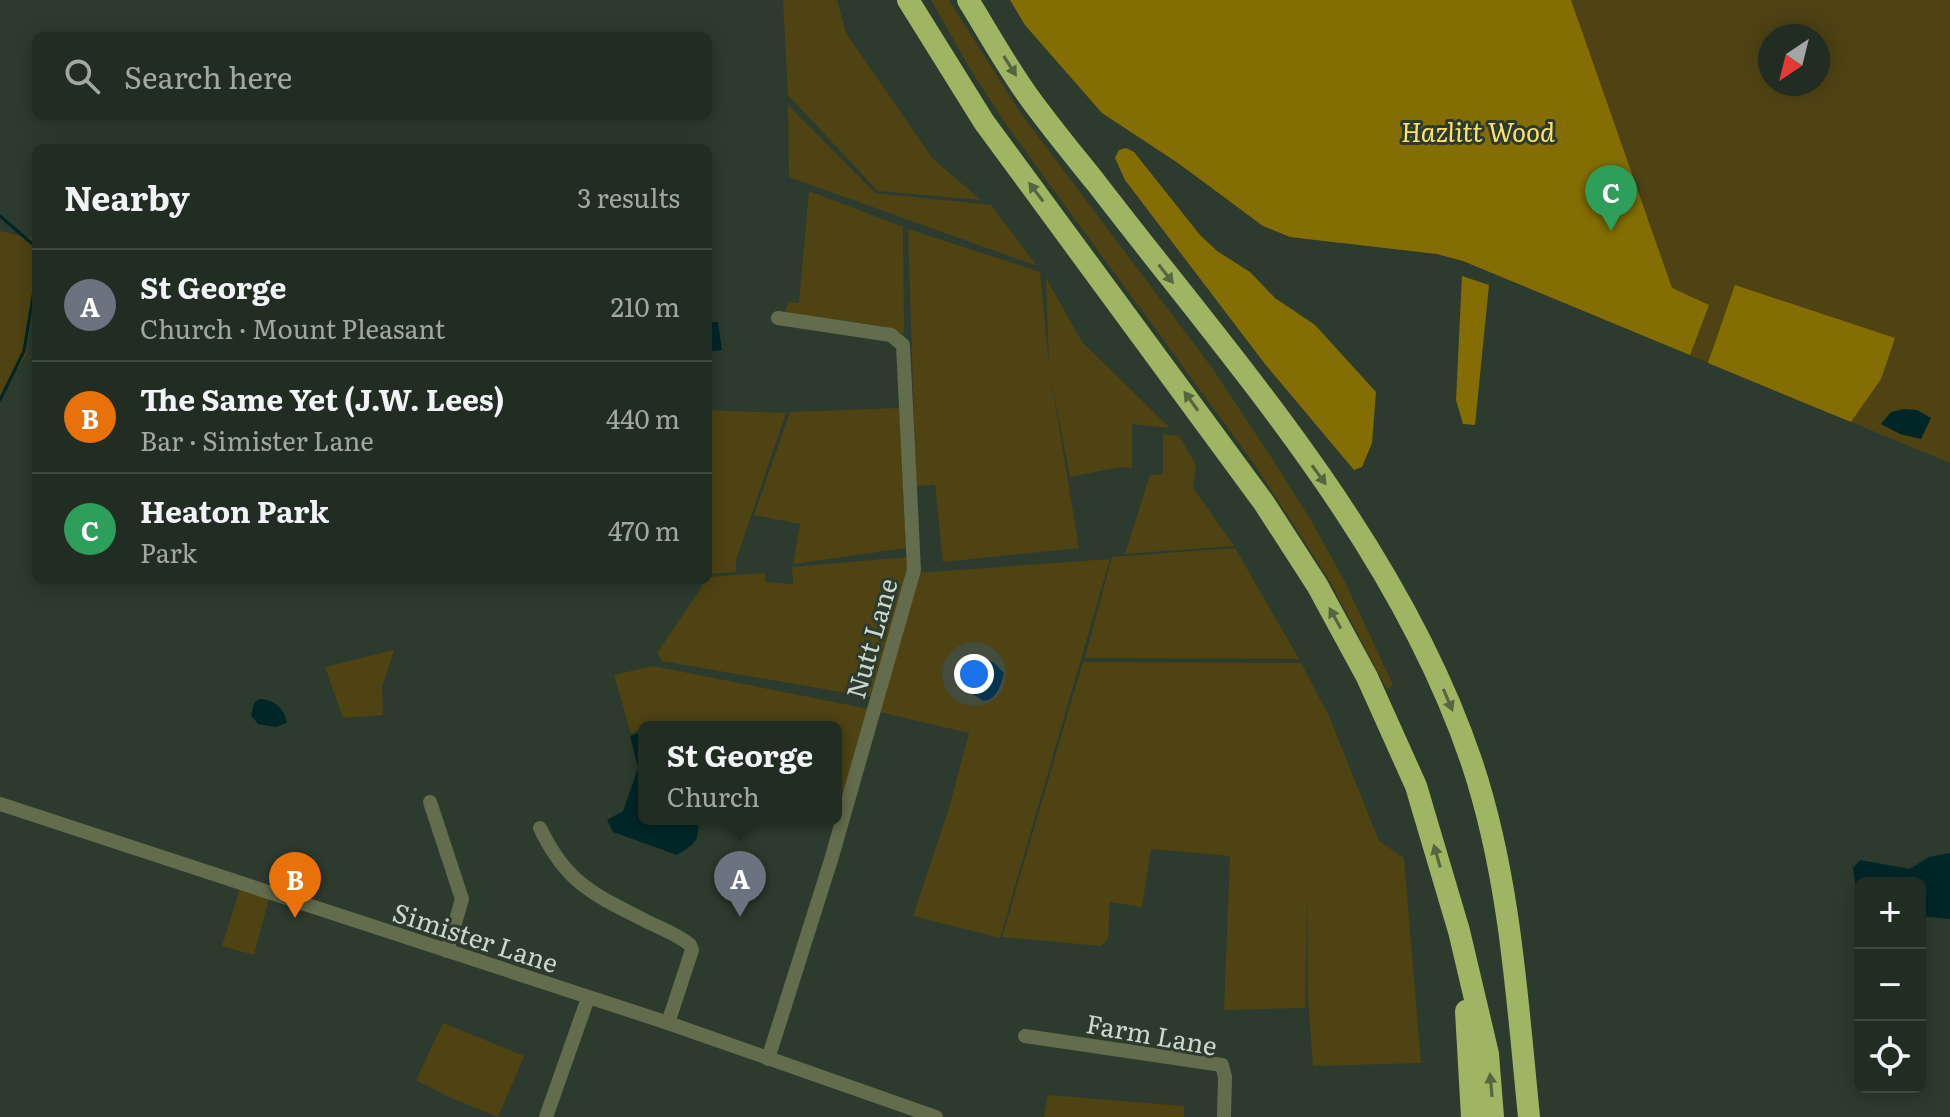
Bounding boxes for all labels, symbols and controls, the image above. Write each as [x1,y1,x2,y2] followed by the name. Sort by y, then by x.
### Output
[1758,24,1830,96] north arrow
[32,32,712,120] search box
[60,54,104,98] icon: search
[124,54,292,98] text: Search here
[1002,55,1016,77] one-way arrow
[1401,111,1555,150] park label: Hazlitt Wood
[1585,165,1637,231] pin: C
[64,171,190,221] text: Nearby
[577,177,680,216] text: 3 results
[1029,182,1045,203] one-way arrow
[140,264,286,308] text: St George
[1157,264,1174,284] one-way arrow
[80,286,100,325] text: A
[611,286,680,325] text: 210 m
[140,308,445,347] text: Church · Mount Pleasant
[140,376,505,420] text: The Same Yet (J.W. Lees)
[1184,391,1199,412] one-way arrow
[81,398,99,437] text: B
[606,398,680,437] text: 440 m
[140,420,374,459] text: Bar · Simister Lane
[1311,465,1327,486] one-way arrow
[140,488,329,532] text: Heaton Park
[81,510,99,549] text: C
[608,510,680,549] text: 470 m
[140,532,197,571] text: Park
[834,573,906,703] street label: Nutt Lane
[1328,606,1341,629] one-way arrow
[954,654,994,694] your location
[1441,689,1454,712] one-way arrow
[638,721,842,825] popup
[667,732,813,776] text: St George
[667,776,760,815] text: Church
[1430,843,1443,867] one-way arrow
[714,851,766,917] pin: A
[269,852,321,918] pin: B
[1854,877,1926,1093] map controls
[1854,877,1926,949] button: +
[388,891,564,981] street label: Simister Lane
[1854,949,1926,1021] button: −
[1083,1002,1221,1064] street label: Farm Lane
[1854,1021,1926,1093] button: locate
[1484,1072,1497,1097] one-way arrow

